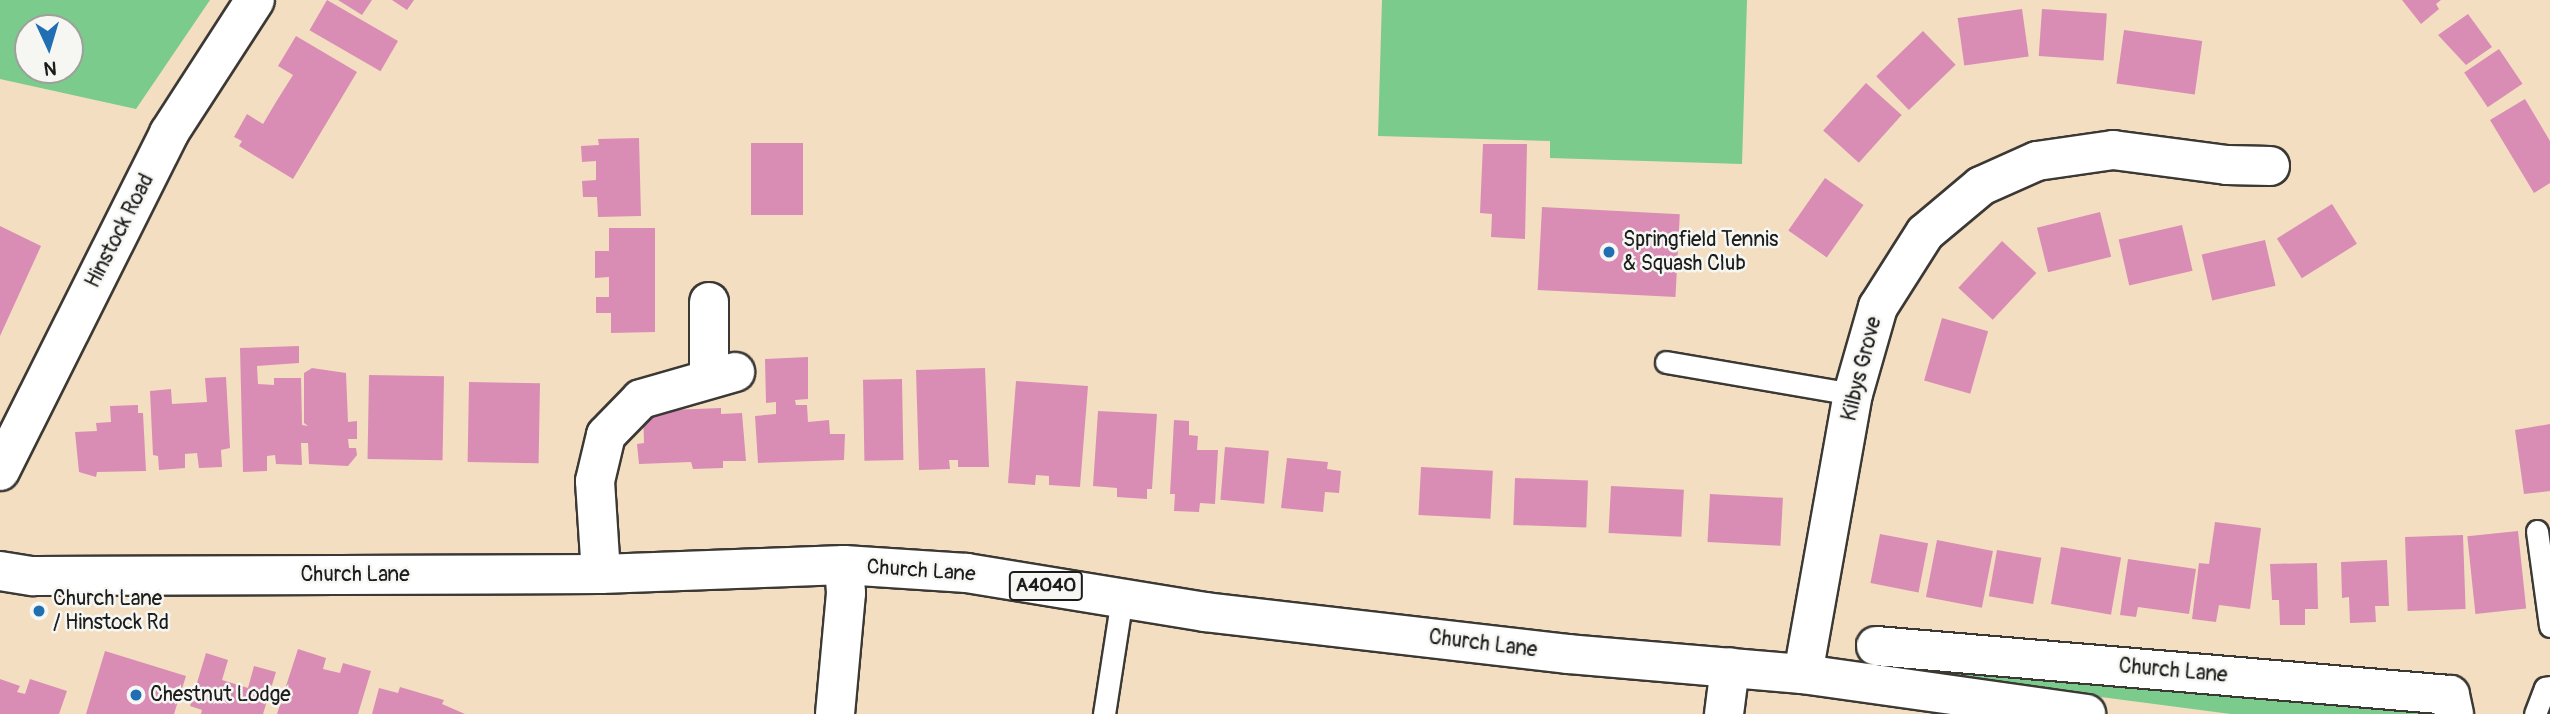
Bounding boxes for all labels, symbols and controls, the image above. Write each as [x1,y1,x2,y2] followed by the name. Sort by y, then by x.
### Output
[14,14,84,84] north arrow
[43,56,58,80] text: N
[80,170,160,292] street label: Hinstock Road
[1623,227,1778,277] place label: Springfield Tennis & Squash Club
[1601,244,1617,260] marker: Springfield Tennis & Squash Club
[1837,314,1887,424] street label: Kilbys Grove
[866,555,976,587] street label: Church Lane
[300,562,410,588] street label: Church Lane
[1007,570,1084,601] road number: A4040
[53,586,169,636] place label: Church Lane / Hinstock Rd
[31,603,47,619] marker: Church Lane / Hinstock Rd
[1427,625,1539,663] street label: Church Lane
[2118,654,2228,688] street label: Church Lane
[150,682,291,708] place label: Chestnut Lodge
[128,687,144,703] marker: Chestnut Lodge

